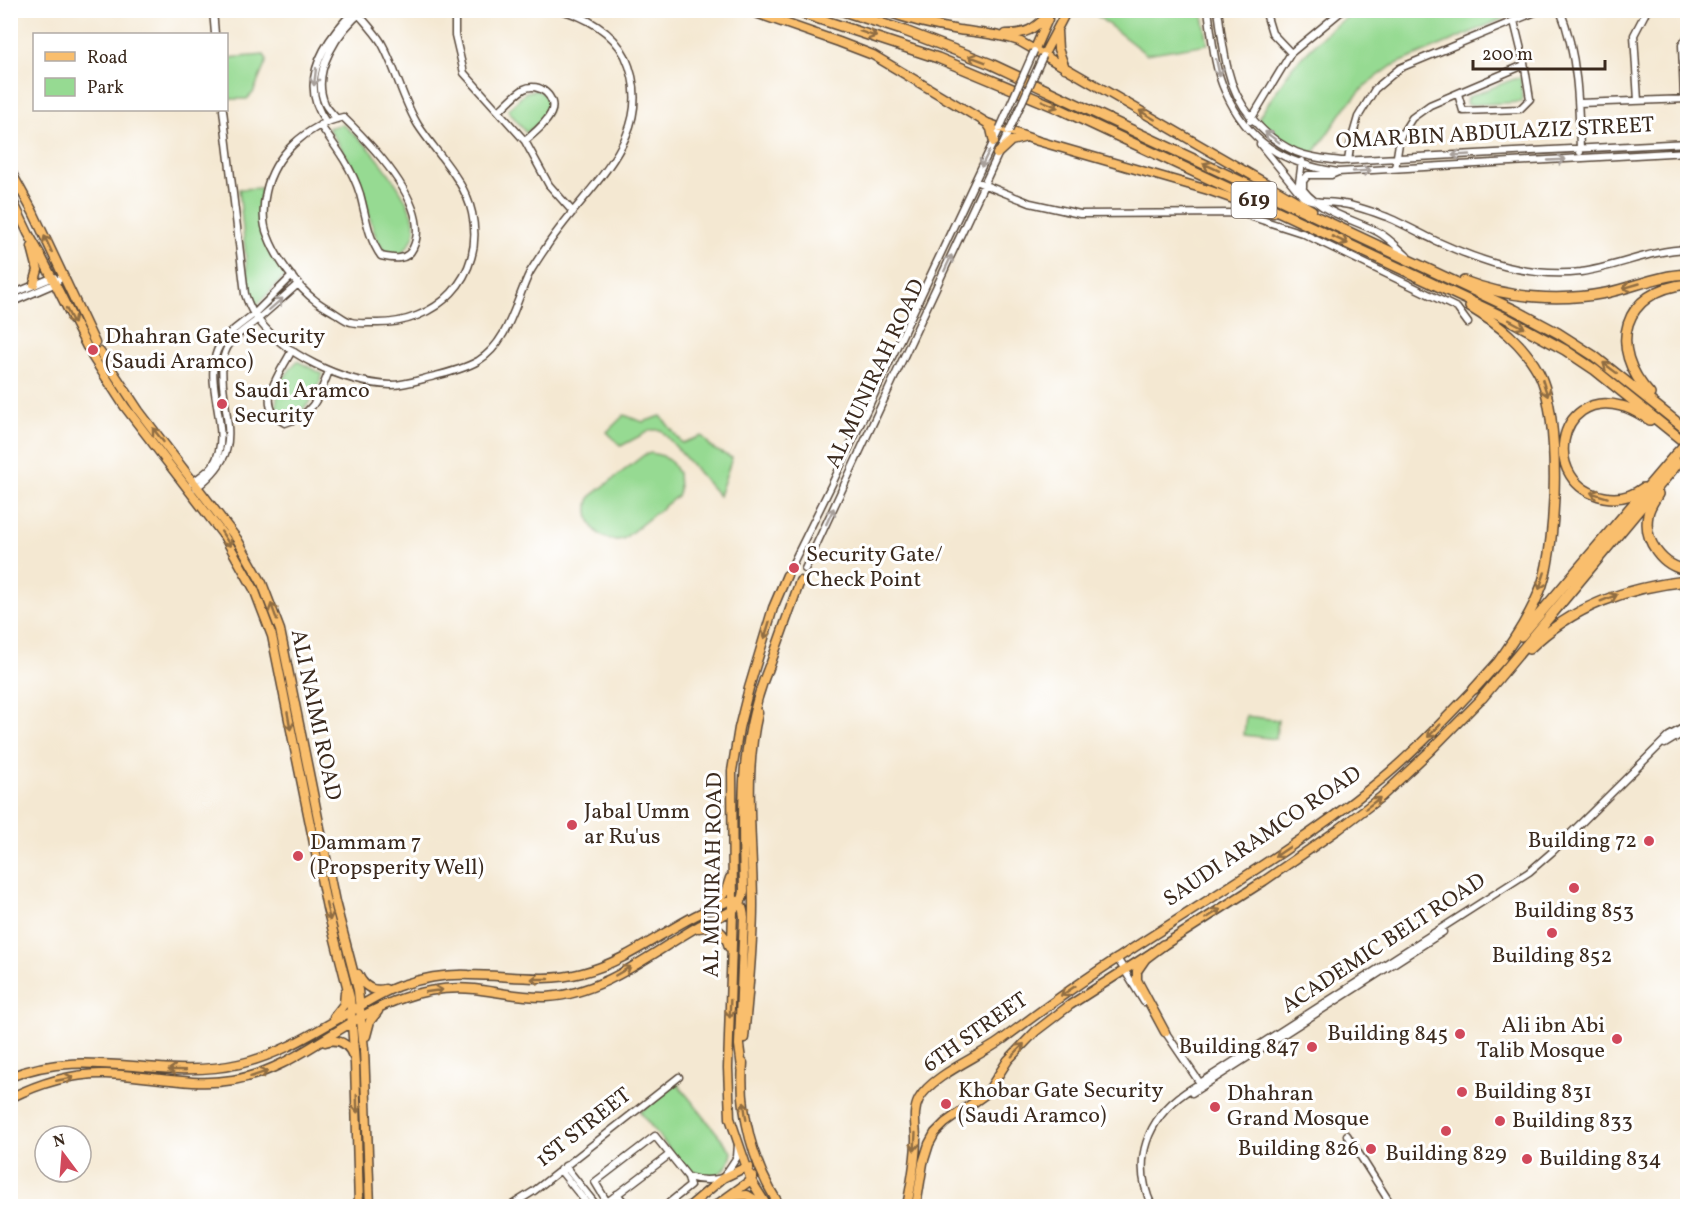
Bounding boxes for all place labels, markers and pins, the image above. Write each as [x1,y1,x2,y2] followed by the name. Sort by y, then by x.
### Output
[105,322,325,378] place label: Dhahran Gate Security (Saudi Aramco)
[86,343,100,357] marker: Dhahran Gate Security (Saudi Aramco)
[234,376,370,432] place label: Saudi Aramco Security
[215,397,229,411] marker: Saudi Aramco Security
[806,540,943,596] place label: Security Gate/ Check Point
[787,561,801,575] marker: Security Gate/ Check Point
[584,797,690,853] place label: Jabal Umm ar Ru'us
[565,818,579,832] marker: Jabal Umm ar Ru'us
[1528,826,1637,857] place label: Building 72
[310,828,484,884] place label: Dammam 7 (Propsperity Well)
[1642,834,1656,848] marker: Building 72
[291,849,305,863] marker: Dammam 7 (Propsperity Well)
[1567,881,1581,895] marker: Building 853
[1514,896,1634,927] place label: Building 853
[1545,926,1559,940] marker: Building 852
[1492,941,1612,972] place label: Building 852
[1477,1011,1605,1067] place label: Ali ibn Abi Talib Mosque
[1327,1019,1448,1050] place label: Building 845
[1453,1027,1467,1041] marker: Building 845
[1179,1032,1300,1063] place label: Building 847
[1610,1032,1624,1046] marker: Ali ibn Abi Talib Mosque
[1305,1040,1319,1054] marker: Building 847
[958,1076,1164,1132] place label: Khobar Gate Security (Saudi Aramco)
[1474,1077,1592,1108] place label: Building 831
[1227,1079,1369,1135] place label: Dhahran Grand Mosque
[1455,1085,1469,1099] marker: Building 831
[939,1097,953,1111] marker: Khobar Gate Security (Saudi Aramco)
[1208,1100,1222,1114] marker: Dhahran Grand Mosque
[1512,1106,1633,1137] place label: Building 833
[1493,1114,1507,1128] marker: Building 833
[1439,1124,1453,1138] marker: Building 829
[1238,1134,1359,1165] place label: Building 826
[1385,1139,1507,1170] place label: Building 829
[1364,1142,1378,1156] marker: Building 826
[1539,1144,1662,1175] place label: Building 834
[1520,1152,1534,1166] marker: Building 834

